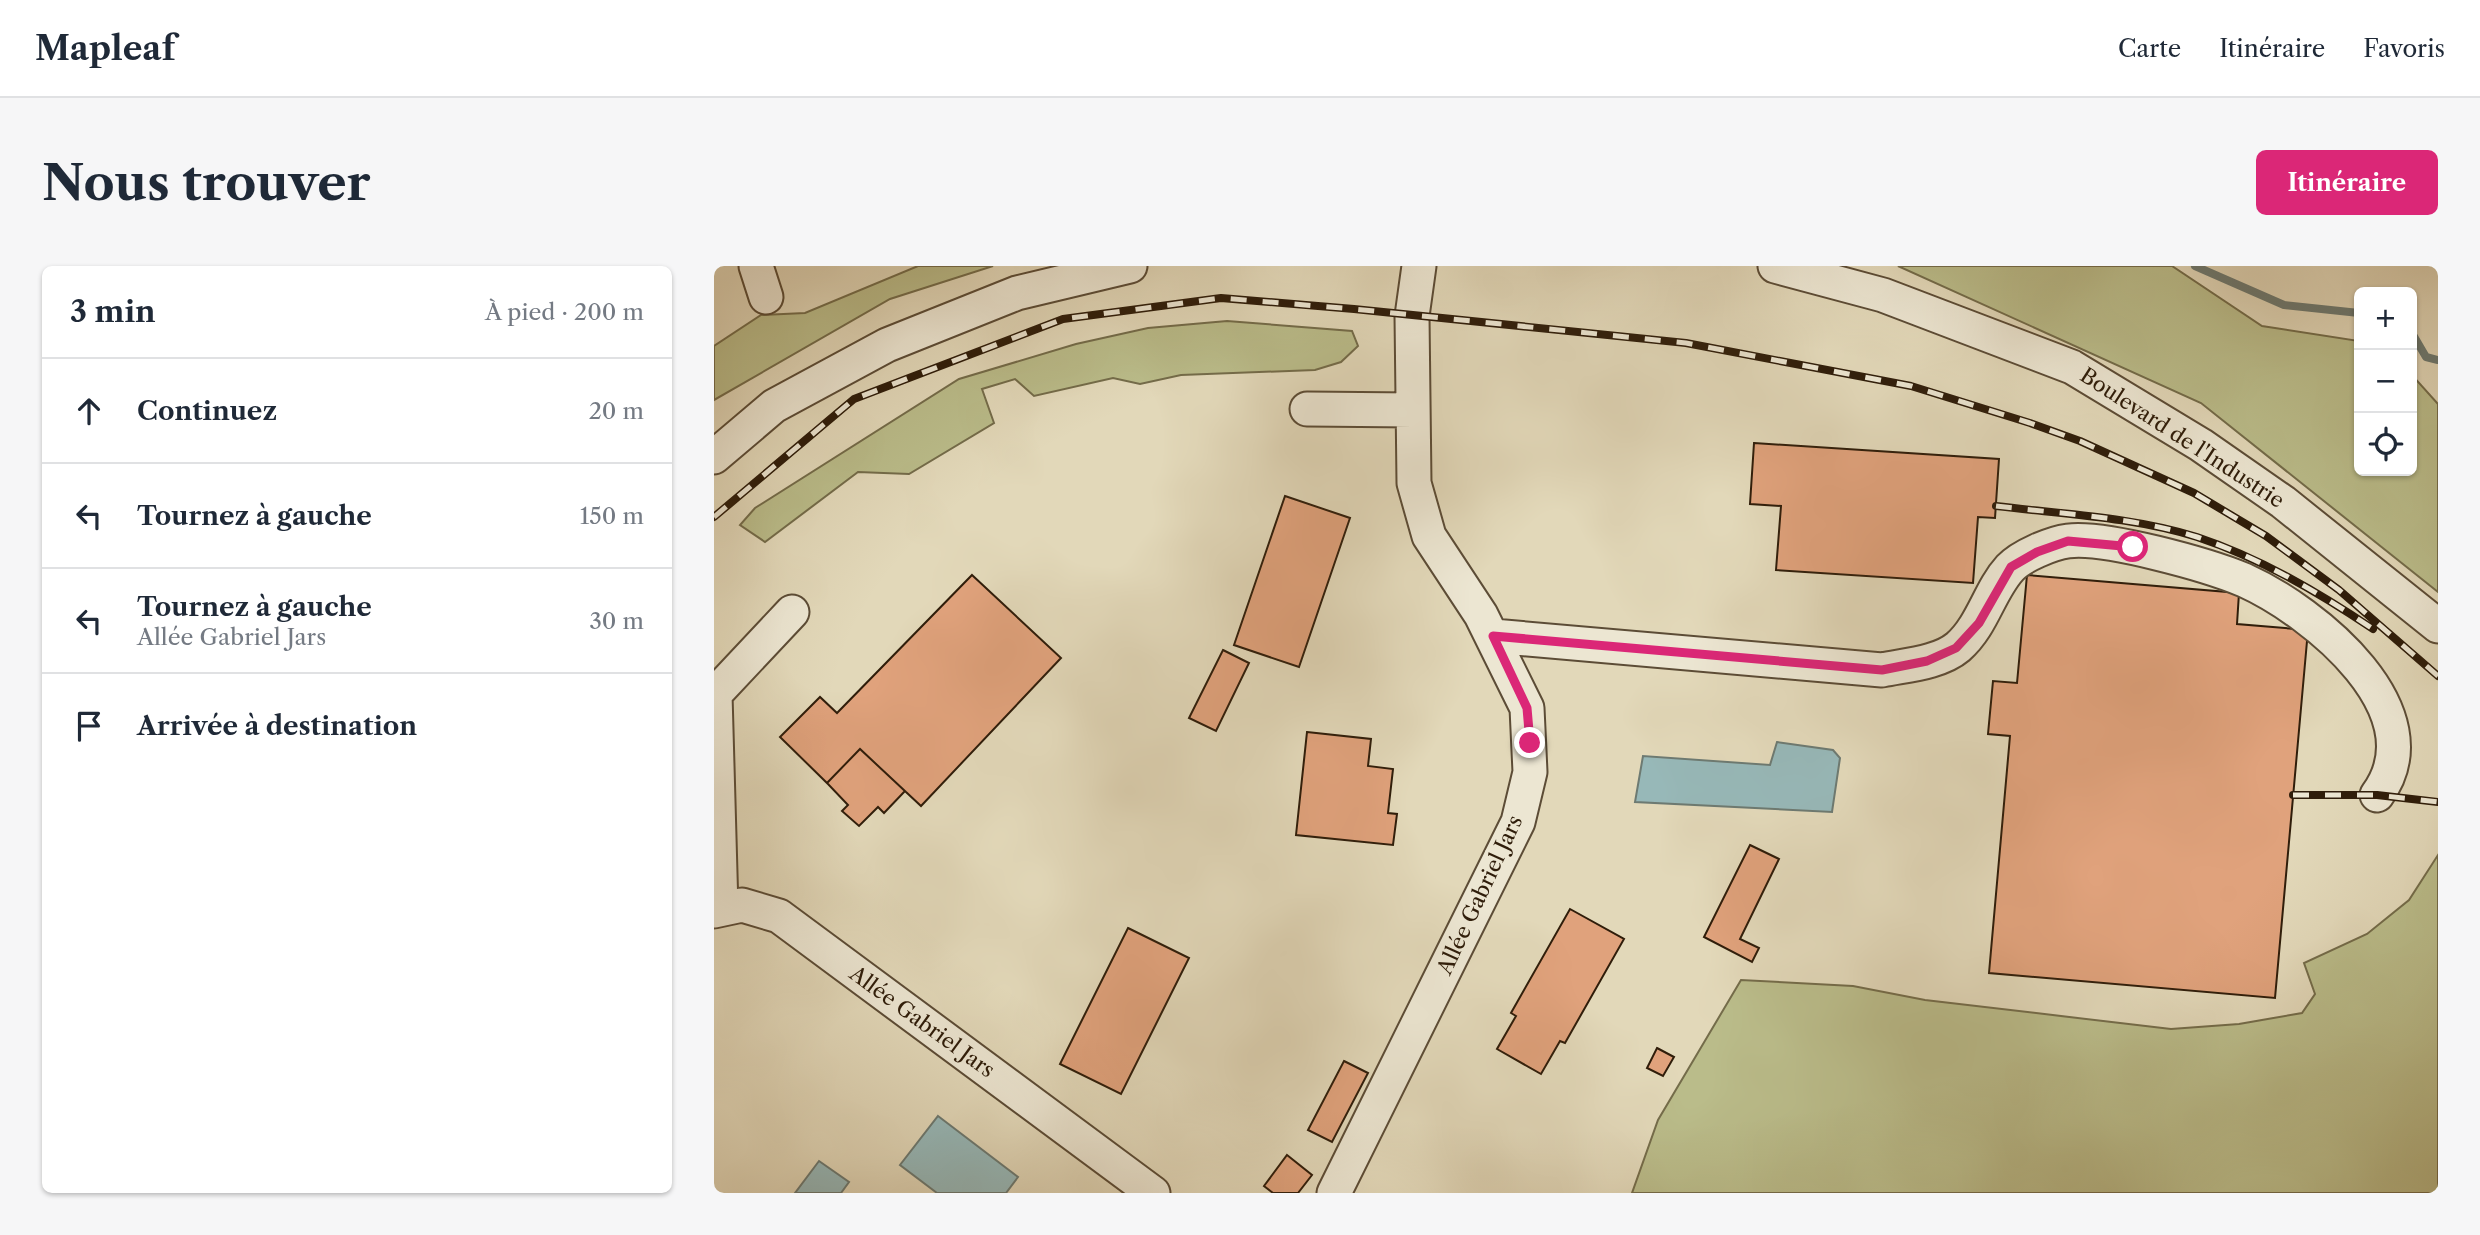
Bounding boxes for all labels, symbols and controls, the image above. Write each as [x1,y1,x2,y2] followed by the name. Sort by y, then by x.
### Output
[35,28,175,69] text: Mapleaf
[2118,34,2181,63] text: Carte
[2219,34,2325,63] text: Itinéraire
[2363,34,2445,63] text: Favoris
[2256,150,2438,215] button: Itinéraire
[42,152,370,213] text: Nous trouver
[2354,287,2417,476] map controls
[2354,287,2417,350] button: +
[70,293,156,330] text: 3 min
[485,298,644,326] text: À pied · 200 m
[2354,350,2417,413] button: −
[2076,362,2289,513] street label: Boulevard de l'Industrie
[70,392,108,430] icon: ahead
[137,395,277,427] text: Continuez
[589,397,644,425] text: 20 m
[2354,413,2417,476] button: locate
[70,497,108,535] icon: left
[137,500,372,532] text: Tournez à gauche
[580,502,644,530] text: 150 m
[2117,531,2148,562] route start
[137,591,372,623] text: Tournez à gauche
[70,602,108,640] icon: left
[589,607,644,635] text: 30 m
[137,623,326,651] text: Allée Gabriel Jars
[70,707,108,745] icon: arrive
[137,710,417,742] text: Arrivée à destination
[1514,727,1545,758] route end
[1431,811,1527,979] street label: Allée Gabriel Jars
[844,960,1000,1083] street label: Allée Gabriel Jars

